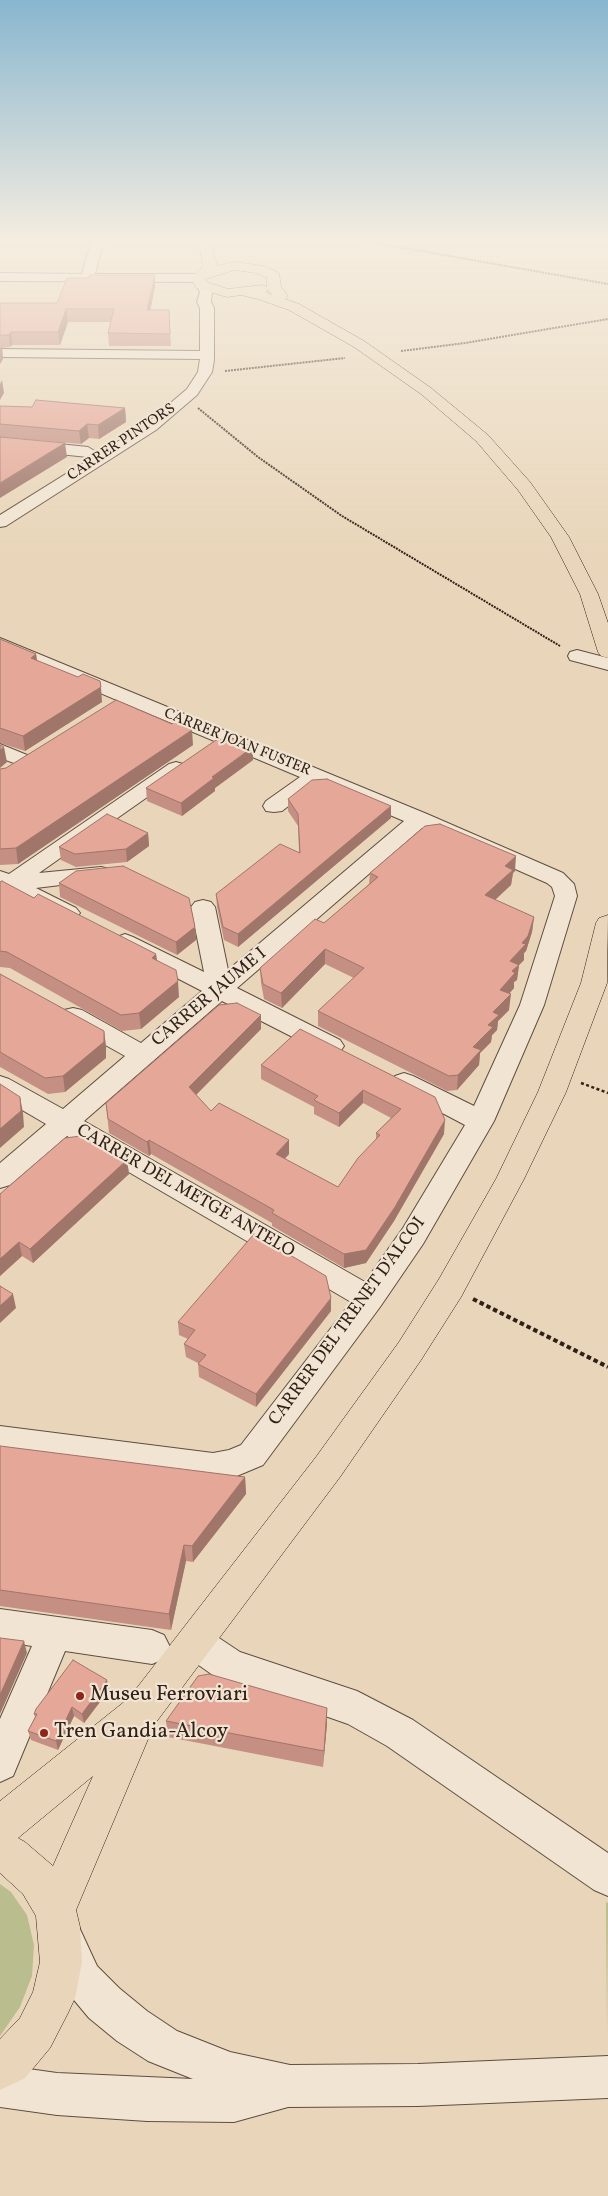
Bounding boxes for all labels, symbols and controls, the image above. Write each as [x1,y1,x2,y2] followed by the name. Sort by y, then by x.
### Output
[65,400,179,486] street label: CARRER PINTORS
[161,705,313,781] street label: CARRER JOAN FUSTER
[148,944,272,1052] street label: CARRER JAUME I
[72,1121,298,1263] street label: CARRER DEL METGE ANTELO
[265,1213,431,1431] street label: CARRER DEL TRENET D'ALCOI
[90,1683,248,1709] place label: Museu Ferroviari
[74,1690,86,1702] marker: Museu Ferroviari
[54,1720,228,1746] place label: Tren Gandia-Alcoy
[38,1727,50,1739] marker: Tren Gandia-Alcoy

